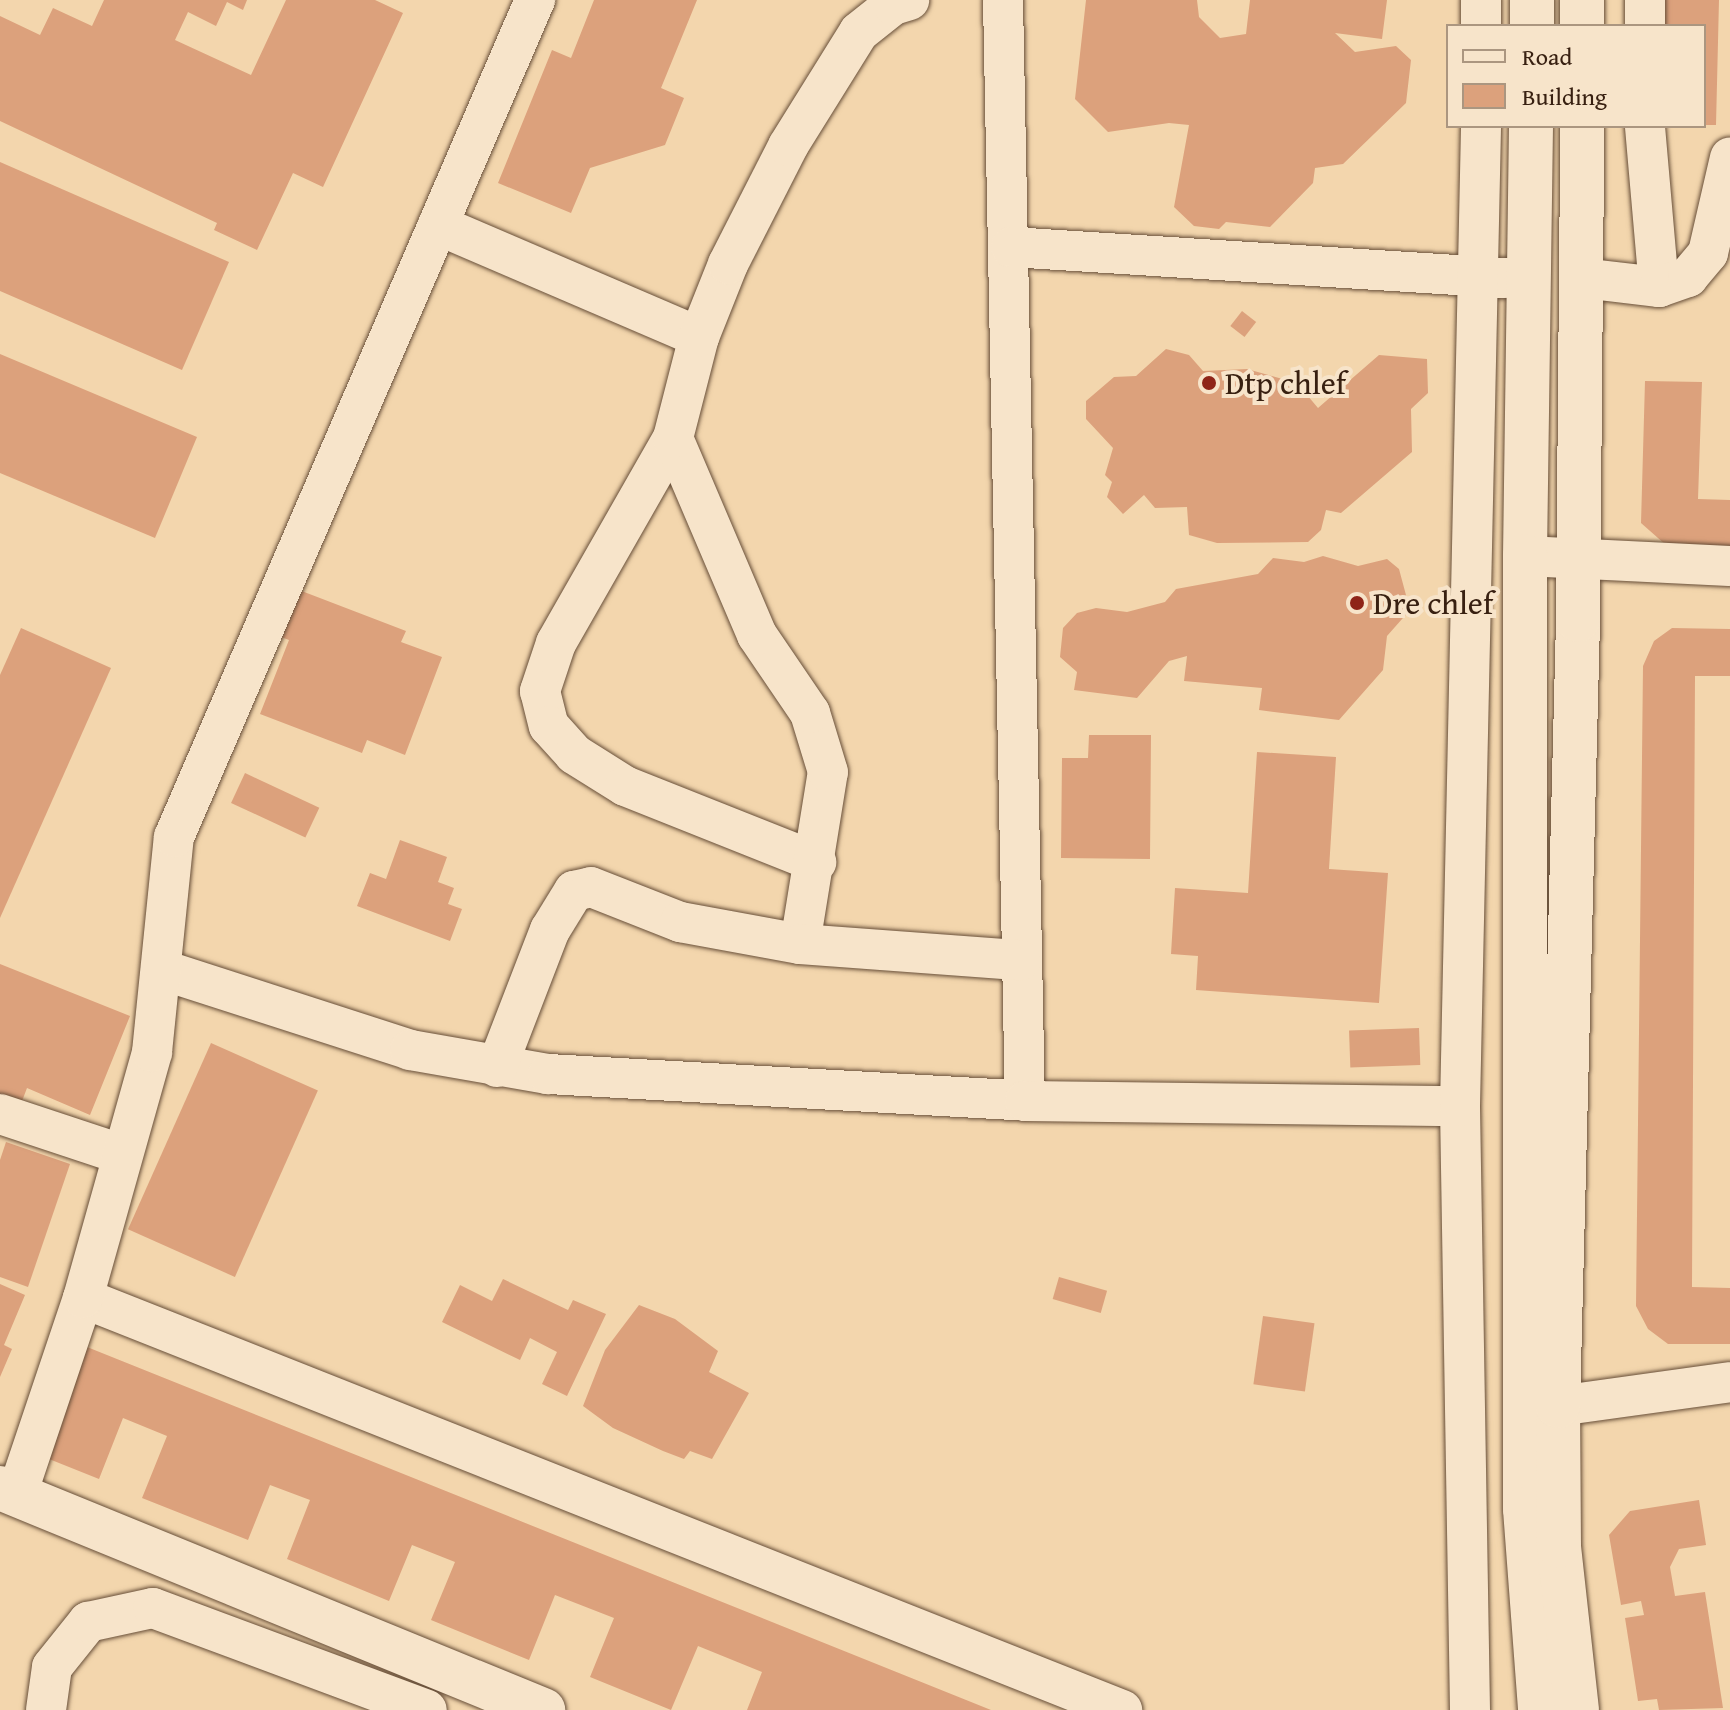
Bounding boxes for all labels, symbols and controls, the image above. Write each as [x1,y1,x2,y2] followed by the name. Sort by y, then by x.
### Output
[1446,24,1706,128] legend
[1522,39,1572,74] text: Road
[1522,79,1607,114] text: Building
[1225,364,1346,402] place label: Dtp chlef
[1200,374,1218,392] marker: Dtp chlef
[1373,584,1493,622] place label: Dre chlef
[1348,594,1366,612] marker: Dre chlef

